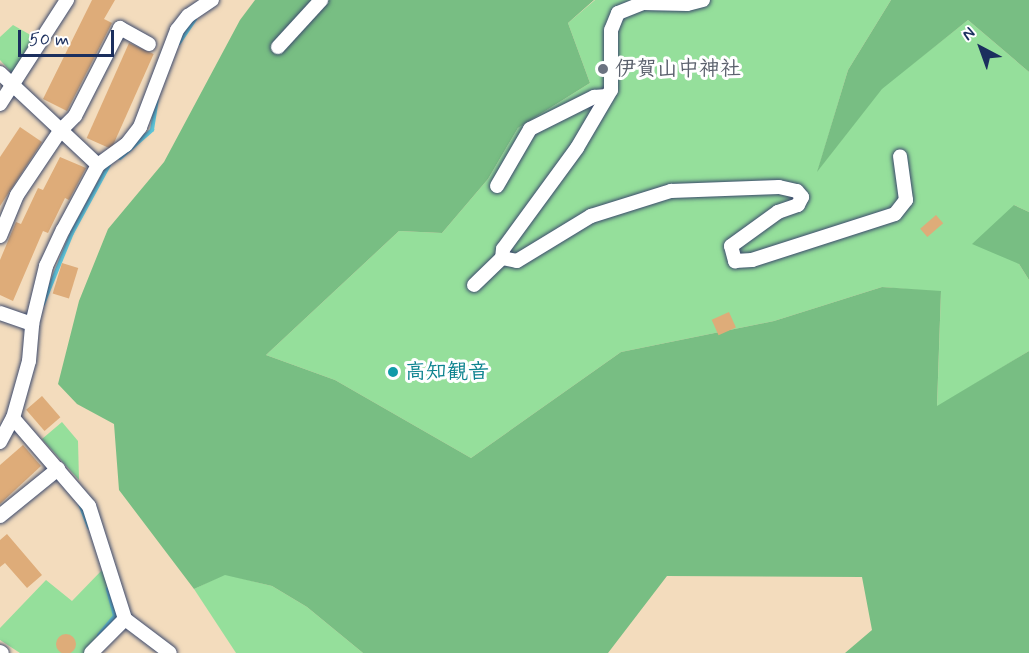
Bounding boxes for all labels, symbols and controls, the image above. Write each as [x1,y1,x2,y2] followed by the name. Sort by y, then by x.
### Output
[21,18,117,56] scale bar
[951,18,1011,78] north arrow
[958,23,980,45] text: N
[29,28,69,52] text: 50 m
[615,56,741,82] place label: 伊賀山中神社
[596,62,610,76] marker: 伊賀山中神社
[405,359,489,385] place label: 高知観音
[386,365,400,379] marker: 高知観音

